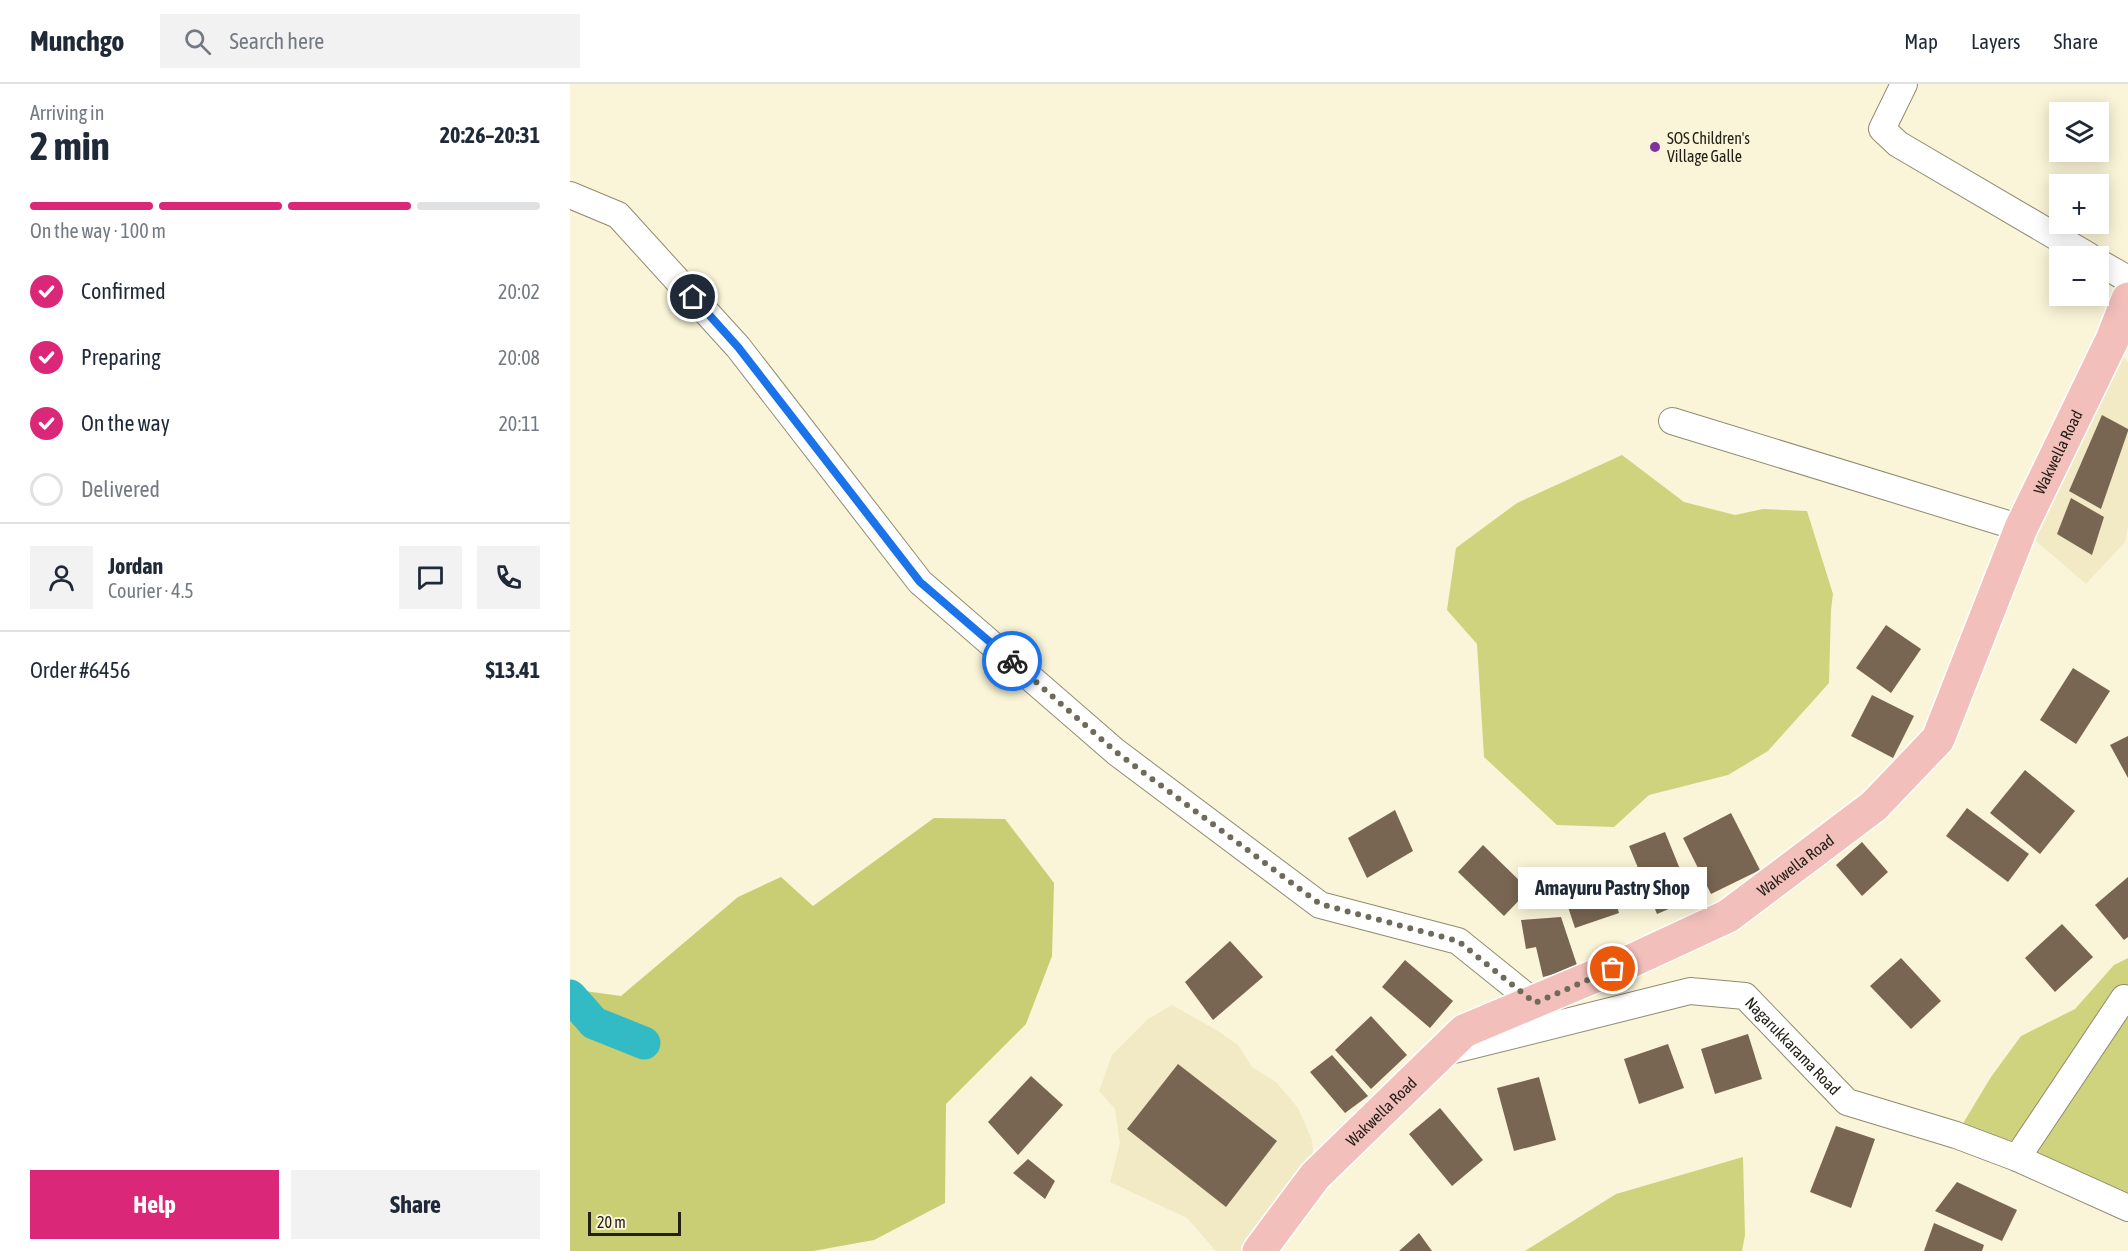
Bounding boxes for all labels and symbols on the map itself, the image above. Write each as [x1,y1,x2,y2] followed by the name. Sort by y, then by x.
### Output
[1667,129,1750,166] place label: SOS Children's Village Galle
[1648,140,1662,154] marker: SOS Children's Village Galle
[667,271,718,322] pin
[2030,407,2086,497] street label: Wakwella Road
[982,631,1042,691] courier
[1754,831,1837,900] street label: Wakwella Road
[1518,867,1708,909] callout: Amayuru Pastry Shop
[1587,943,1638,994] pin
[1742,993,1844,1098] street label: Nagarukkarama Road
[1342,1073,1420,1150] street label: Wakwella Road
[588,1209,681,1236] scale bar

